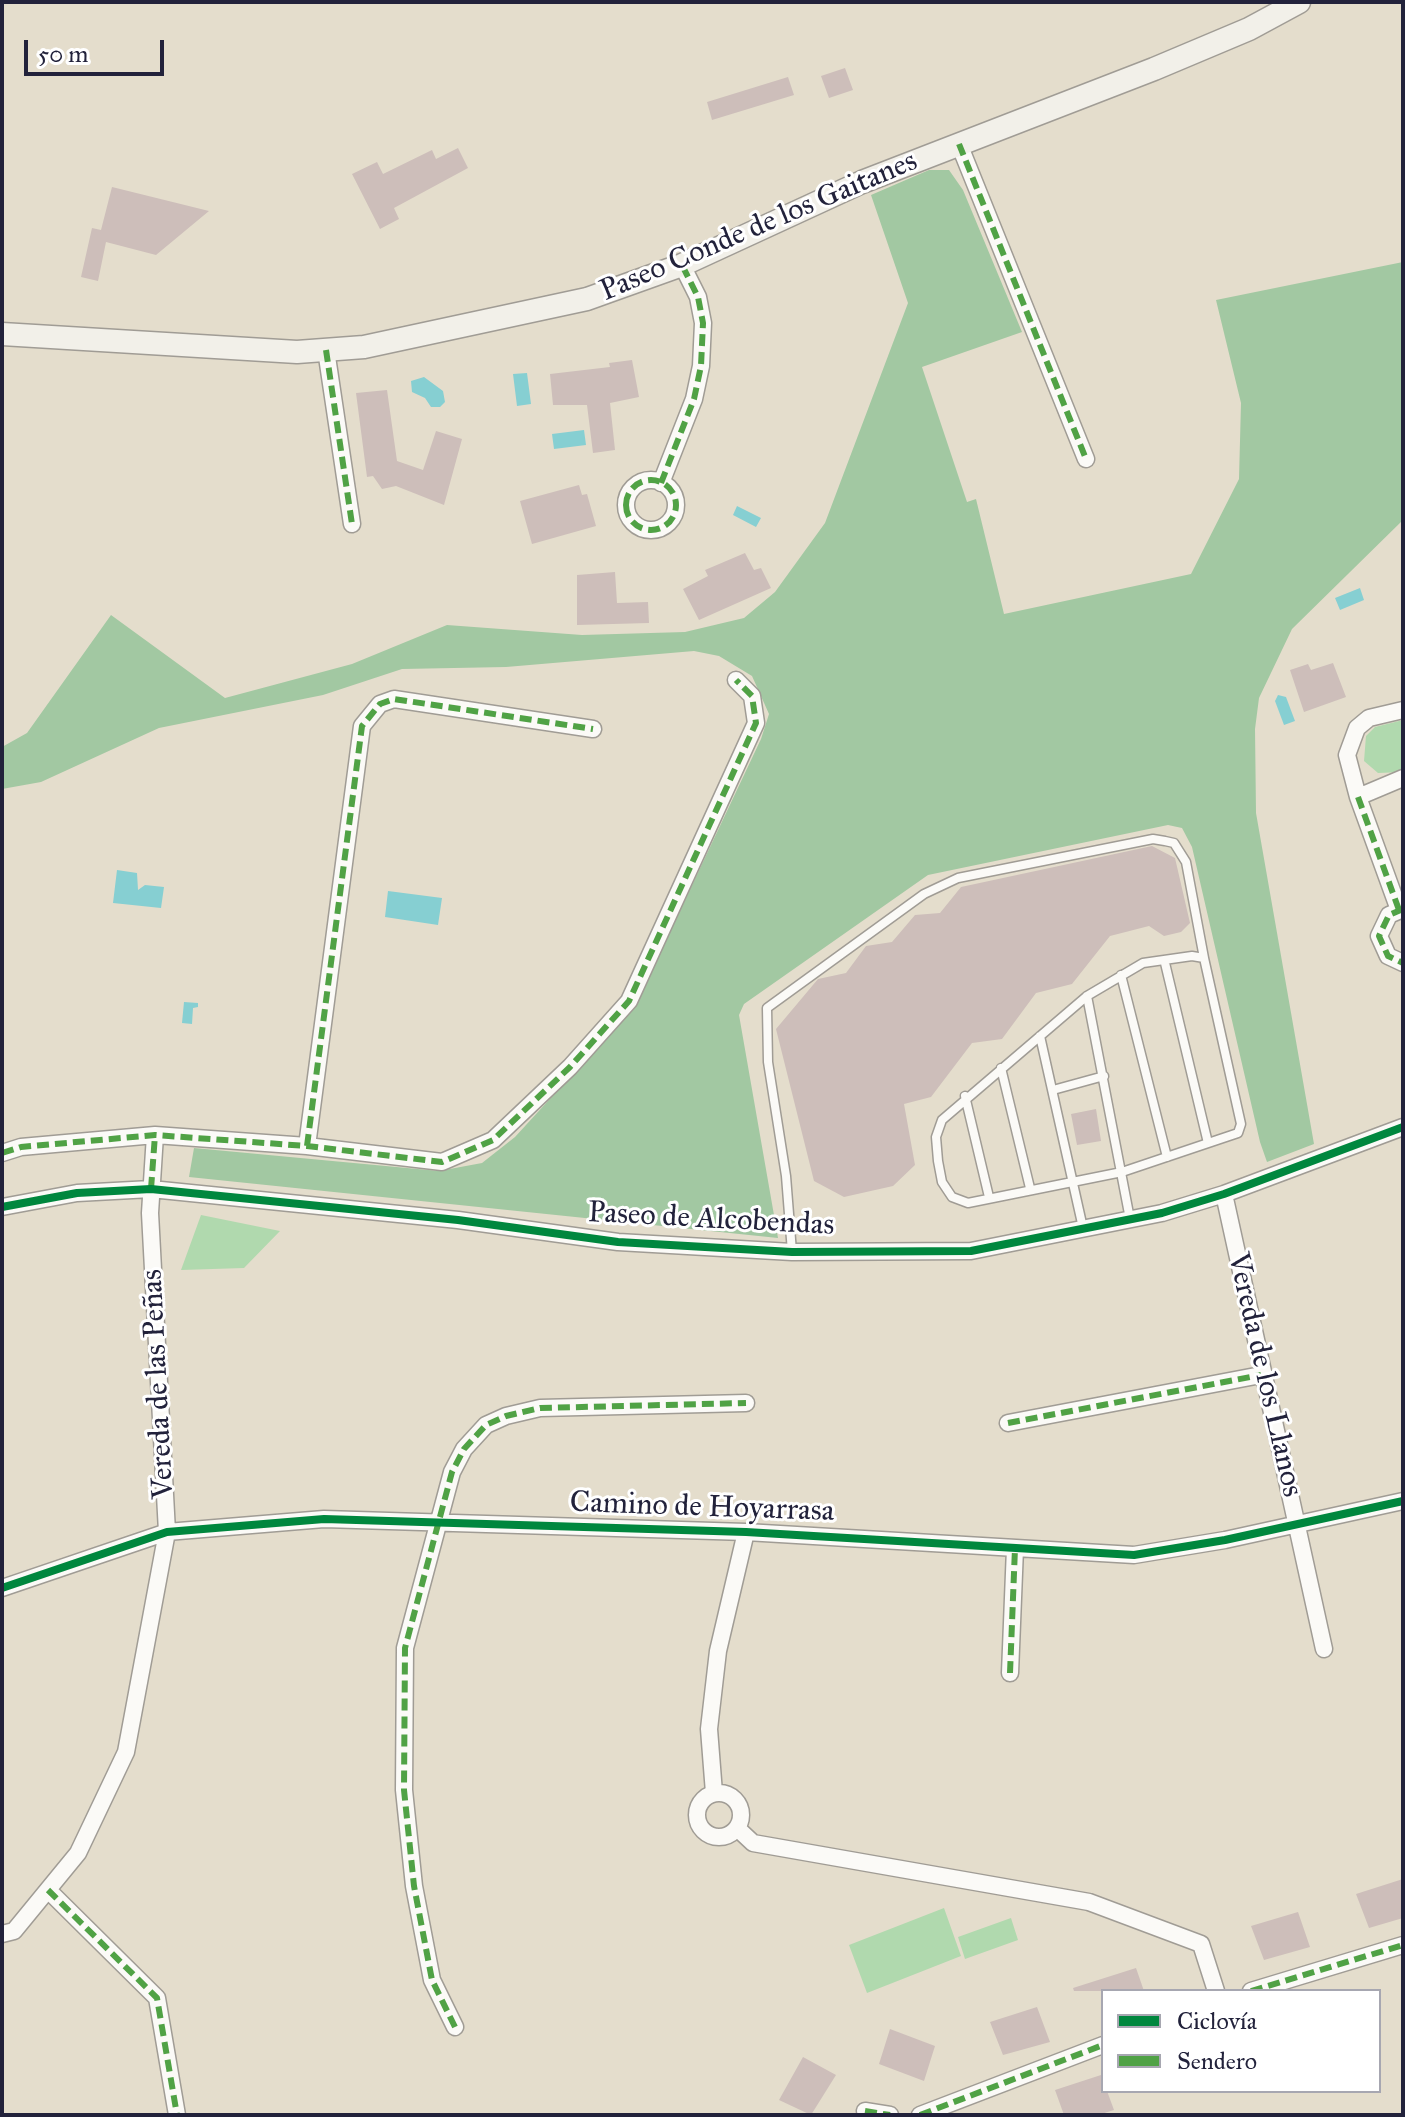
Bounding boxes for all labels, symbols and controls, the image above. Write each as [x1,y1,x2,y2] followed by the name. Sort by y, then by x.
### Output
[28,24,168,74] scale bar
[38,39,88,69] text: 50 m
[595,144,923,310] street label: Paseo Conde de los Gaitanes
[587,1196,835,1244] street label: Paseo de Alcobendas
[1218,1249,1310,1501] street label: Vereda de los Llanos
[135,1268,183,1500] street label: Vereda de las Peñas
[569,1485,835,1531] street label: Camino de Hoyarrasa
[1101,1989,1381,2093] legend
[1177,2006,1257,2036] text: Ciclovía
[1177,2046,1257,2076] text: Sendero

